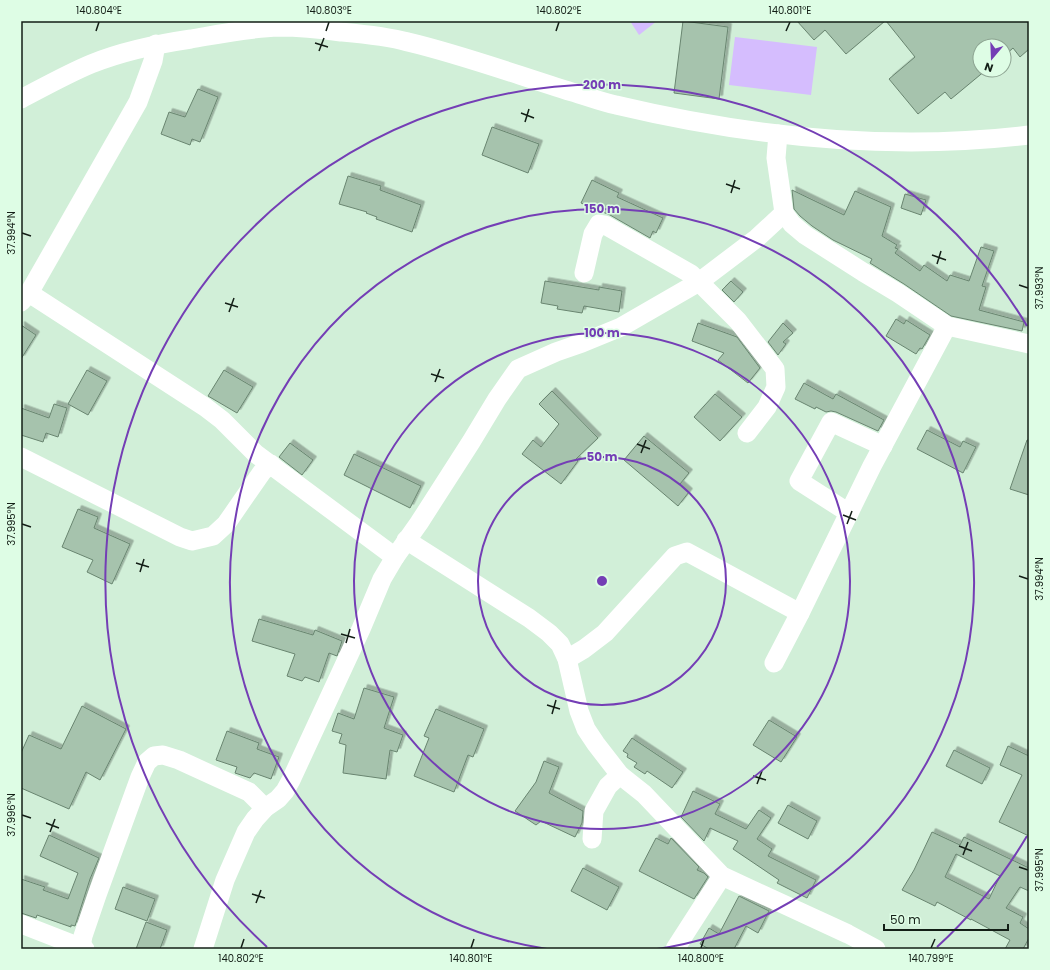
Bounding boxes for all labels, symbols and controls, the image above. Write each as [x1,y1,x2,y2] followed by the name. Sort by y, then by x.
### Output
[76,3,122,18] text: 140.804°E
[306,3,352,18] text: 140.803°E
[536,3,582,18] text: 140.802°E
[769,3,811,18] text: 140.801°E
[972,38,1012,78] north arrow
[982,59,995,76] text: N
[583,76,621,93] text: 200 m
[584,200,620,217] text: 150 m
[4,211,19,255] text: 37.994°N
[1032,266,1047,310] text: 37.993°N
[584,324,620,341] text: 100 m
[587,448,618,465] text: 50 m
[4,502,19,546] text: 37.995°N
[1032,557,1047,601] text: 37.994°N
[595,574,609,588] centre of rings
[4,793,19,837] text: 37.996°N
[1032,848,1047,892] text: 37.995°N
[884,906,1008,932] scale bar
[890,911,921,928] text: 50 m
[218,951,264,966] text: 140.802°E
[450,951,492,966] text: 140.801°E
[678,951,724,966] text: 140.800°E
[908,951,954,966] text: 140.799°E

